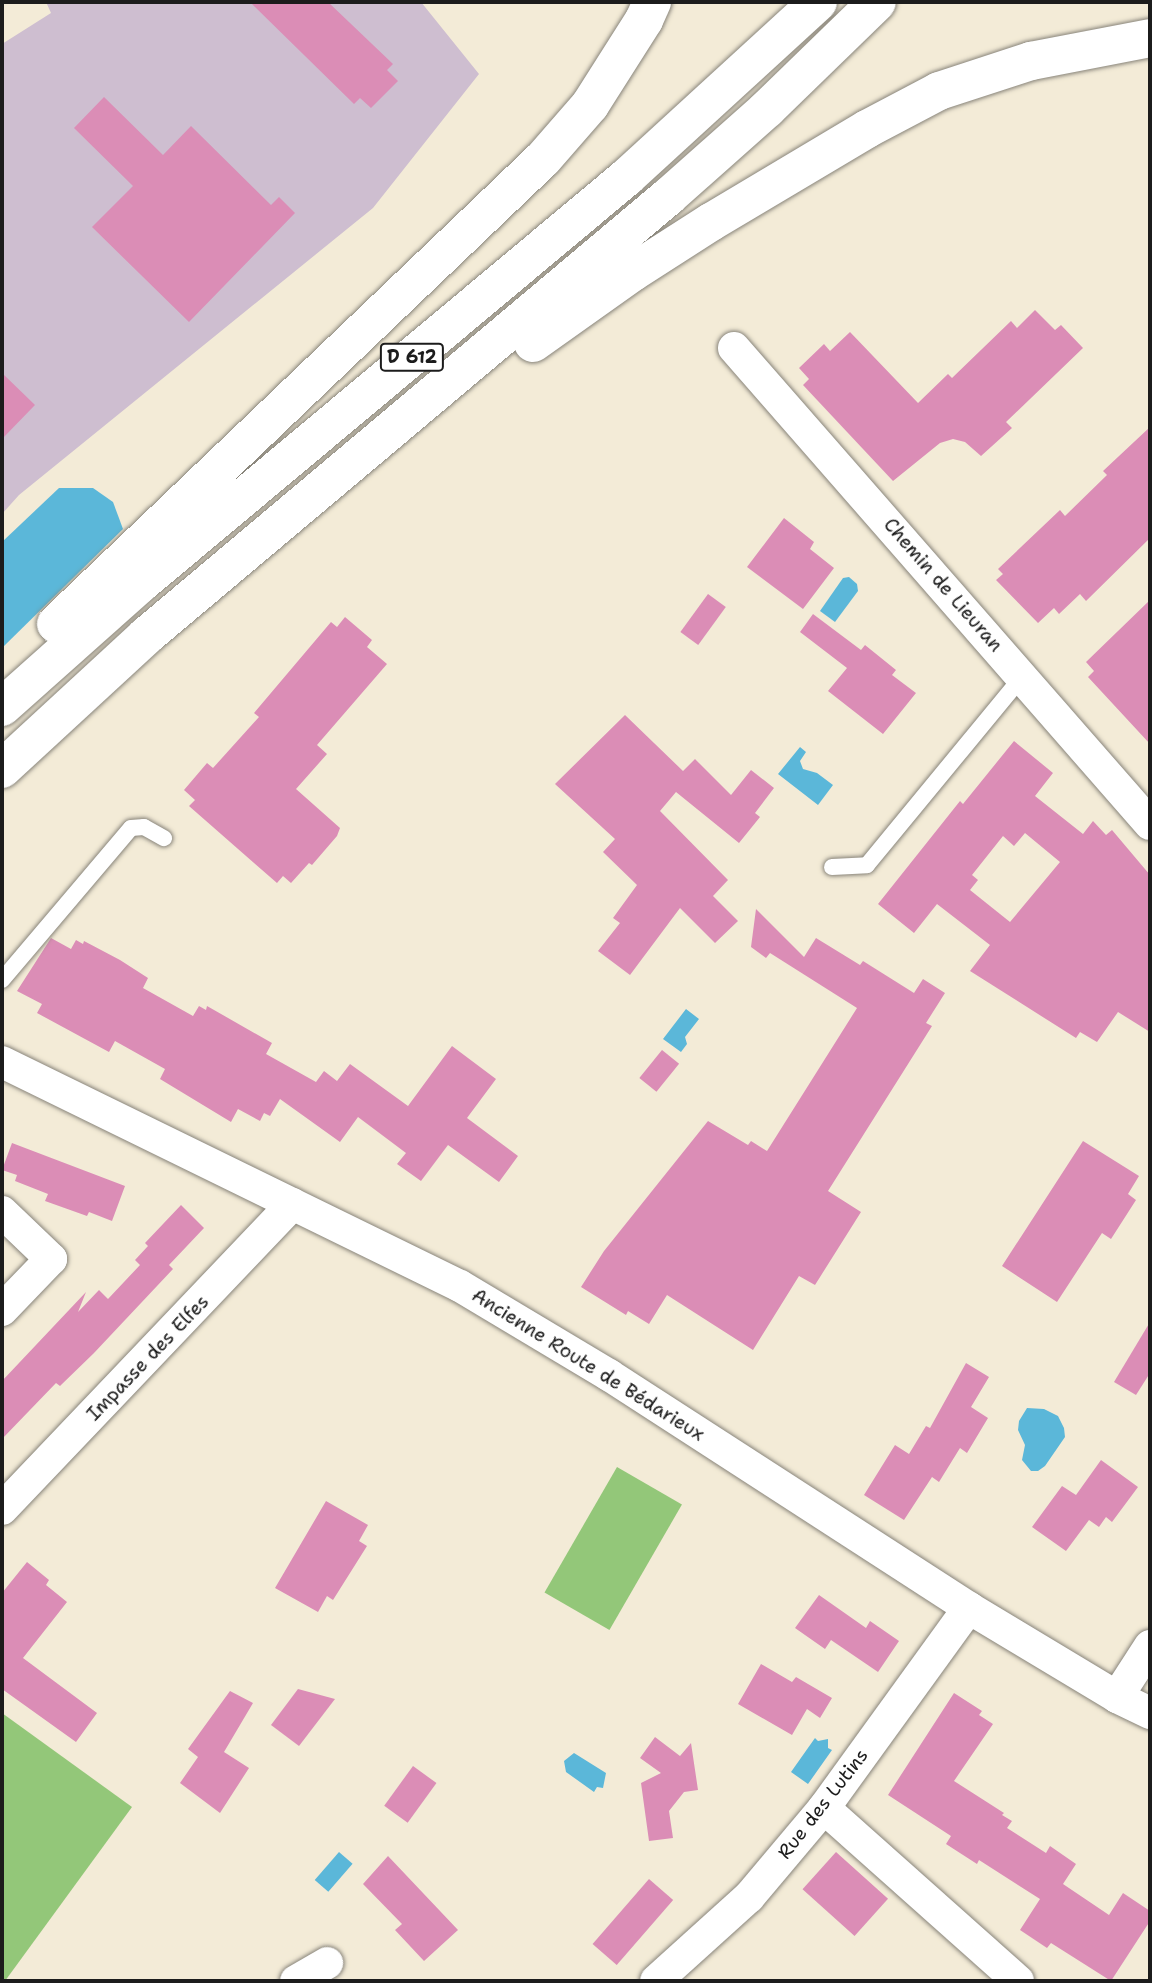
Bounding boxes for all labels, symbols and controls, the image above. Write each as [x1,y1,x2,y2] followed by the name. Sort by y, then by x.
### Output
[379,342,445,372] road number: D 612
[879,513,1007,657] street label: Chemin de Lieuran
[468,1284,708,1446] street label: Ancienne Route de Bédarieux
[82,1290,214,1426] street label: Impasse des Elfes
[773,1744,873,1864] street label: Rue des Lutins

